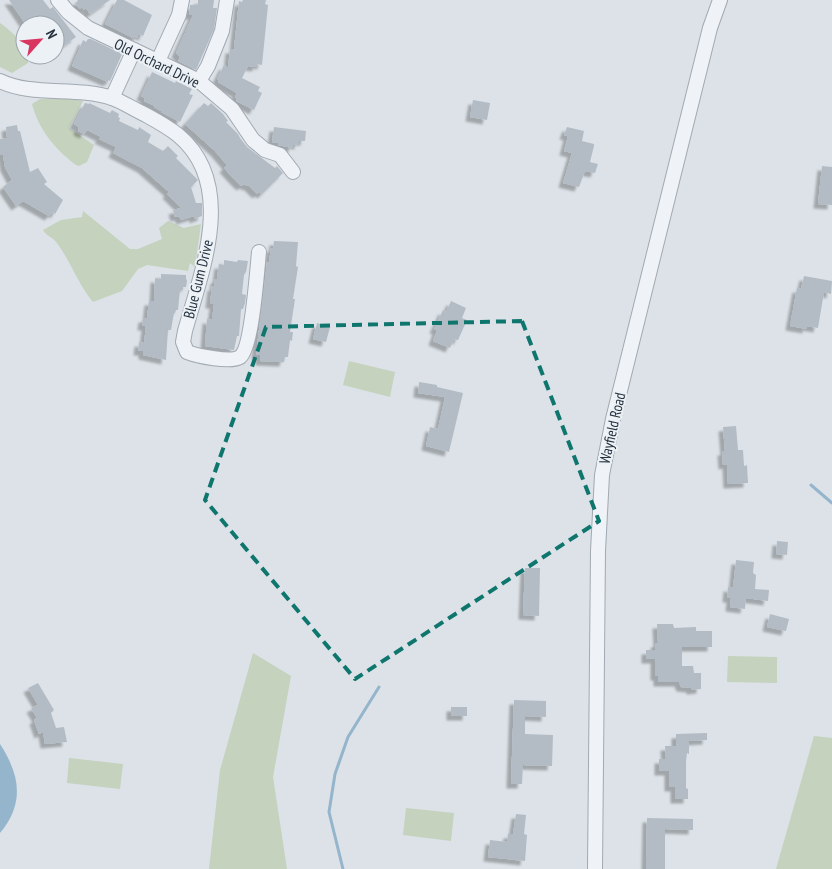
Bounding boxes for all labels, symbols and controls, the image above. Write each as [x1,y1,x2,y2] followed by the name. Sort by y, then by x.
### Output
[15,15,65,65] north arrow
[42,27,61,42] text: N
[111,34,203,92] street label: Old Orchard Drive
[179,238,217,320] street label: Blue Gum Drive
[595,390,629,466] street label: Wayfield Road

